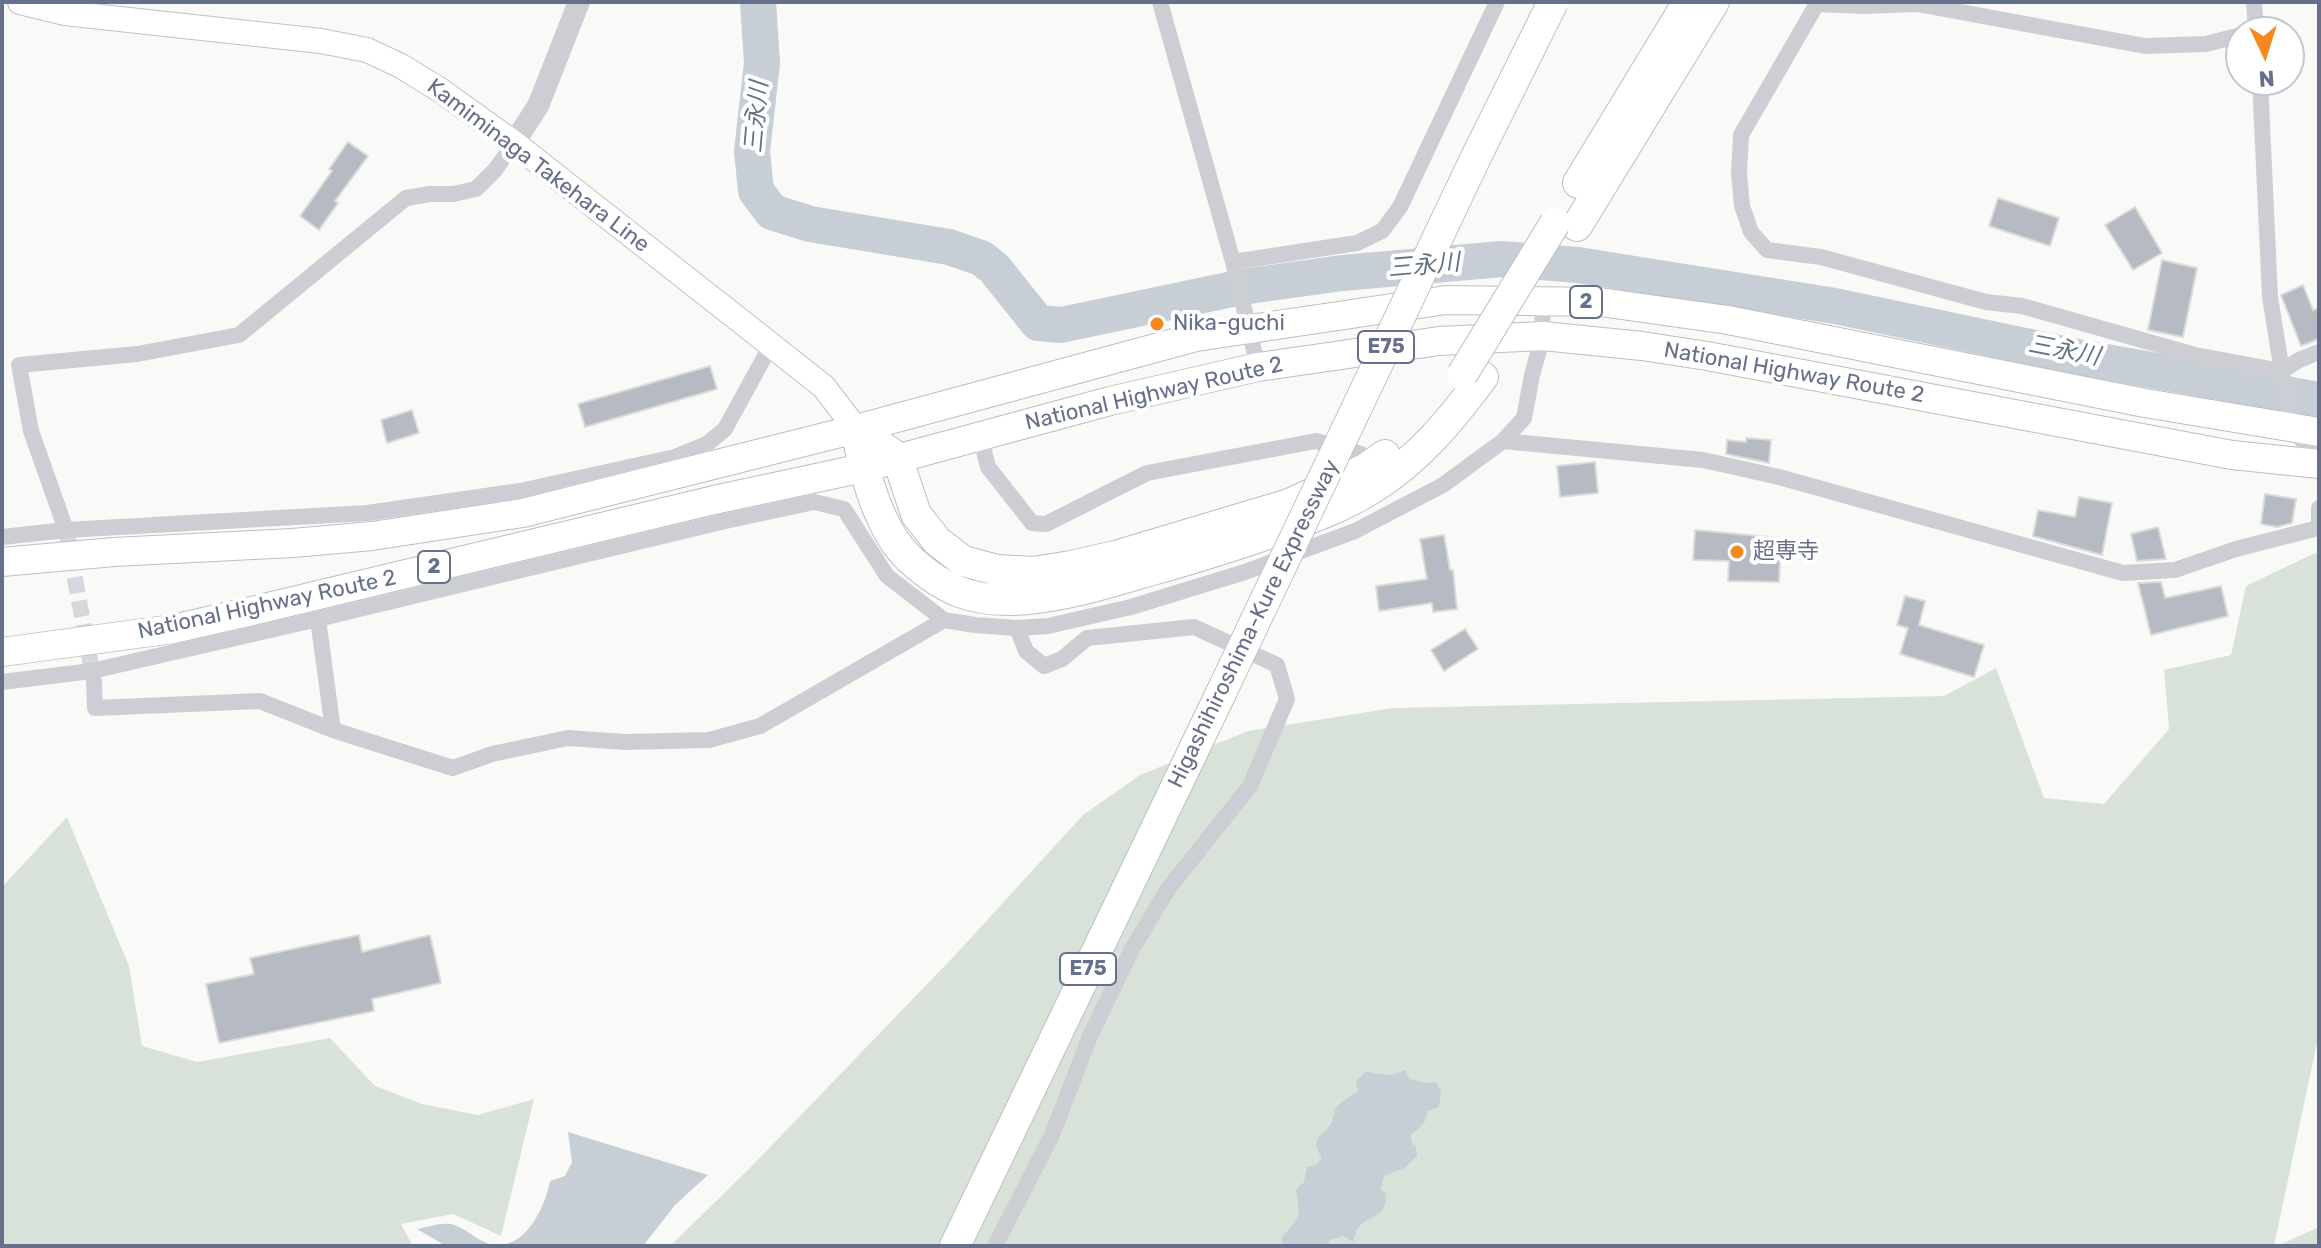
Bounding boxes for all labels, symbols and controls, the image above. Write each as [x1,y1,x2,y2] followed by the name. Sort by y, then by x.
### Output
[2225,16,2305,96] north arrow
[2258,64,2275,92] text: N
[422,74,654,258] street label: Kamiminaga Takehara Line
[740,80,774,154] water label: 三永川
[1387,249,1461,283] water label: 三永川
[1570,286,1602,318] road number: 2
[1173,311,1285,337] place label: Nika-guchi
[1148,315,1166,333] marker: Nika-guchi
[2026,330,2102,372] water label: 三永川
[1358,331,1414,363] road number: E75
[1662,337,1926,409] street label: National Highway Route 2
[1023,351,1285,437] street label: National Highway Route 2
[1163,456,1345,792] street label: Higashihiroshima-Kure Expressway
[1753,539,1819,565] place label: 超専寺
[1728,543,1746,561] marker: 超専寺
[418,551,450,583] road number: 2
[135,565,399,645] street label: National Highway Route 2
[1060,953,1116,985] road number: E75

